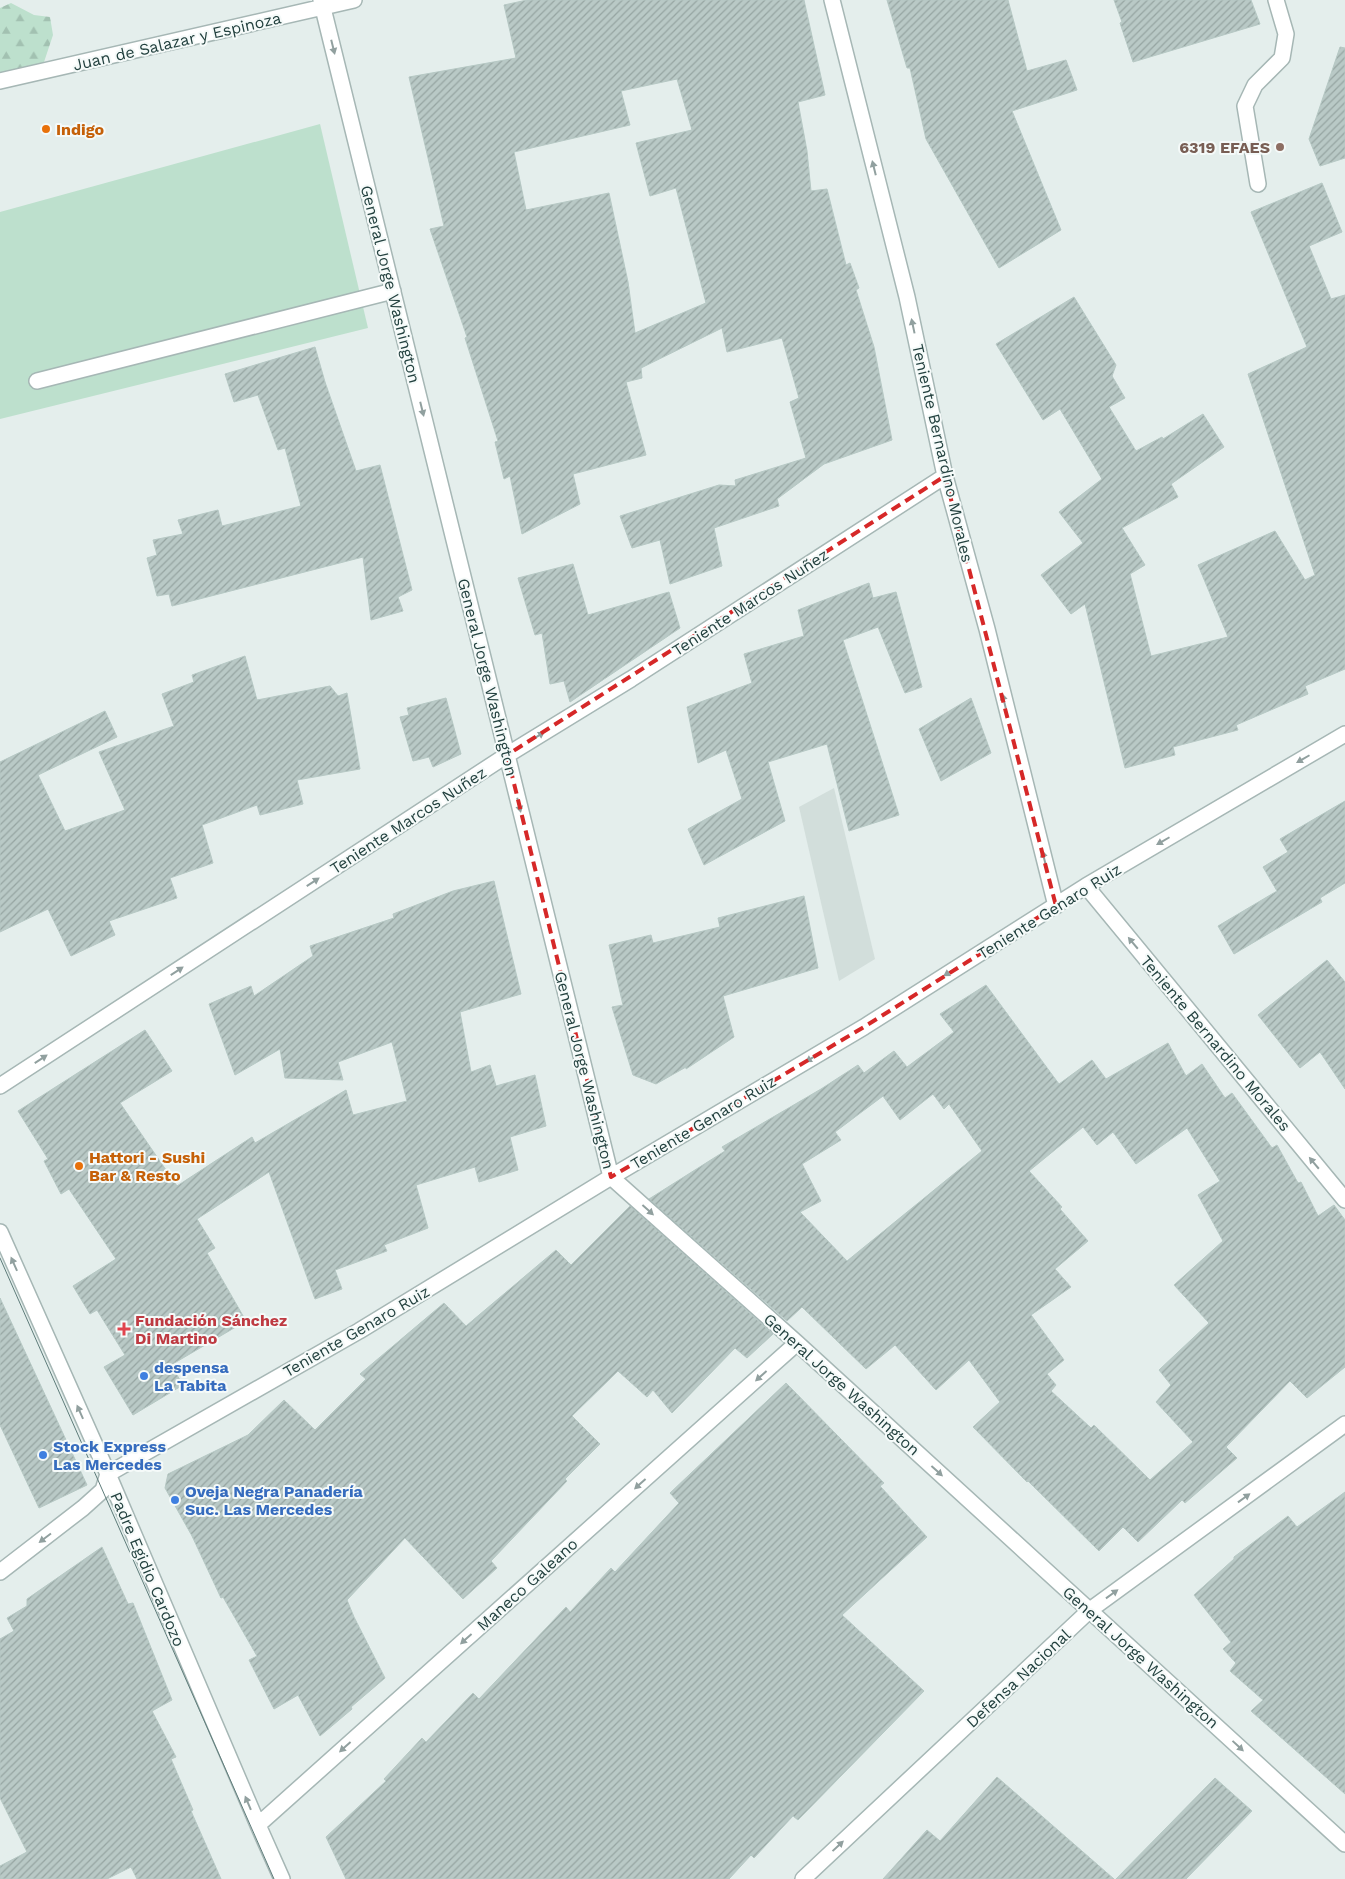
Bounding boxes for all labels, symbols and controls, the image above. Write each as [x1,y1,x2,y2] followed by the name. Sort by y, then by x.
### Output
[71,8,283,75] street label: Juan de Salazar y Espinoza
[329,40,337,55] one-way arrow
[56,120,105,139] place label: Indigo
[40,123,52,135] marker: Indigo
[1179,138,1270,157] place label: 6319 EFAES
[1274,141,1286,153] marker: 6319 EFAES
[870,161,878,176] one-way arrow
[357,183,424,385] street label: General Jorge Washington
[909,318,917,334] one-way arrow
[908,342,977,564] street label: Teniente Bernardino Morales
[418,402,426,417] one-way arrow
[669,545,832,660] street label: Teniente Marcos Nuñez
[454,576,521,778] street label: General Jorge Washington
[1000,693,1008,708] one-way arrow
[531,732,544,741] one-way arrow
[1297,755,1310,764] one-way arrow
[327,763,490,878] street label: Teniente Marcos Nuñez
[515,797,523,812] one-way arrow
[1157,837,1170,846] one-way arrow
[1040,851,1048,866] one-way arrow
[974,859,1125,963] street label: Teniente Genaro Ruiz
[307,877,320,887] one-way arrow
[1127,937,1138,950] one-way arrow
[1137,952,1295,1135] street label: Teniente Bernardino Morales
[171,966,184,975] one-way arrow
[944,968,957,977] one-way arrow
[551,969,618,1171] street label: General Jorge Washington
[805,1053,818,1062] one-way arrow
[34,1054,48,1064] one-way arrow
[627,1072,779,1173] street label: Teniente Genaro Ruiz
[89,1148,205,1185] place label: Hattori - Sushi Bar & Resto
[1308,1157,1320,1169] one-way arrow
[73,1160,85,1172] marker: Hattori - Sushi Bar & Resto
[641,1204,653,1216] one-way arrow
[10,1257,18,1271] one-way arrow
[280,1282,433,1381] street label: Teniente Genaro Ruiz
[760,1309,924,1459] street label: General Jorge Washington
[135,1311,287,1348] place label: Fundación Sánchez Di Martino
[117,1322,131,1336] marker: Fundación Sánchez Di Martino
[154,1358,230,1395] place label: despensa La Tabita
[138,1370,150,1382] marker: despensa La Tabita
[755,1370,767,1382] one-way arrow
[76,1405,84,1419] one-way arrow
[53,1437,166,1474] place label: Stock Express Las Mercedes
[37,1449,49,1461] marker: Stock Express Las Mercedes
[931,1465,943,1477] one-way arrow
[634,1478,646,1490] one-way arrow
[185,1482,364,1519] place label: Oveja Negra Panadería Suc. Las Mercedes
[106,1489,189,1649] street label: Padre Egidio Cardozo
[1237,1493,1251,1503] one-way arrow
[169,1494,181,1506] marker: Oveja Negra Panadería Suc. Las Mercedes
[38,1533,52,1543] one-way arrow
[473,1534,582,1635] street label: Maneco Galeano
[1059,1582,1223,1732] street label: General Jorge Washington
[1106,1589,1119,1599] one-way arrow
[962,1625,1075,1732] street label: Defensa Nacional
[461,1633,473,1645] one-way arrow
[1232,1740,1244,1752] one-way arrow
[339,1741,351,1753] one-way arrow
[244,1796,252,1810] one-way arrow
[832,1840,844,1852] one-way arrow

